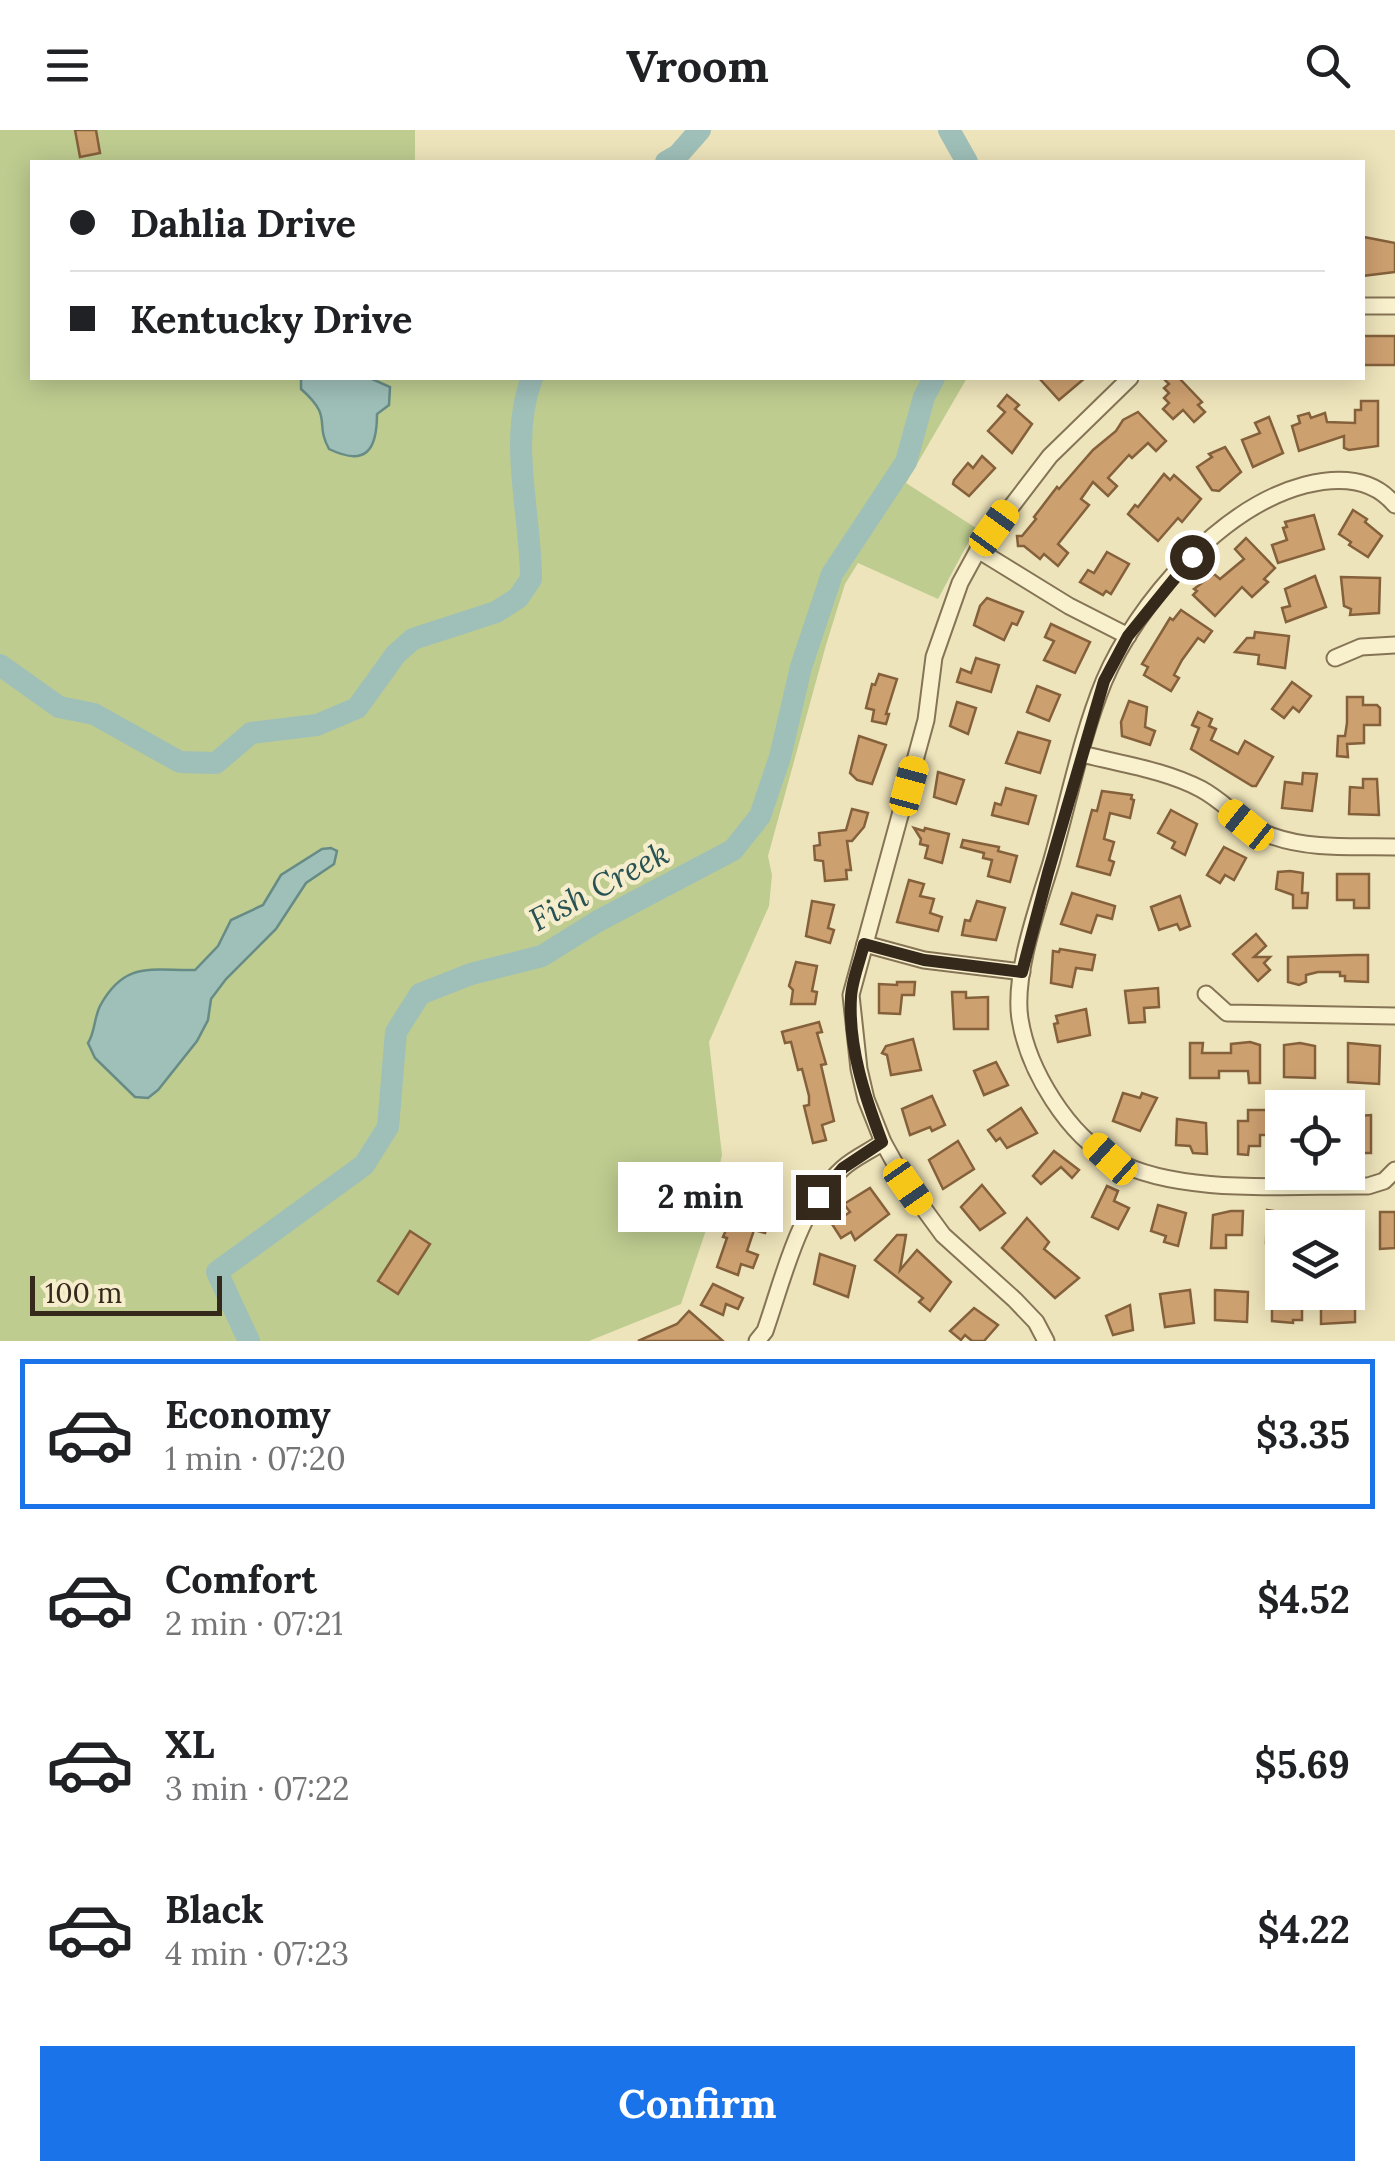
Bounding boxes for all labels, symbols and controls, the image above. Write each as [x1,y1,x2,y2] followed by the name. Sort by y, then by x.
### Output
[626,37,769,94] text: Vroom
[40,38,95,93] icon: menu
[1300,38,1355,93] icon: search
[130,199,356,247] text: Dahlia Drive
[130,295,412,343] text: Kentucky Drive
[964,495,1024,561] car
[1170,535,1215,580] route start
[887,753,931,819] car
[1213,794,1279,856] car
[522,832,676,940] water label: Fish Creek
[1265,1090,1365,1310] map controls
[1265,1090,1365,1190] button: locate
[1078,1128,1142,1190] car
[879,1154,937,1220] car
[618,1162,783,1232] callout: 2 min
[796,1175,841,1220] route end
[658,1176,743,1217] text: 2 min
[1265,1210,1365,1310] button: layers
[30,1271,222,1316] scale bar
[45,1275,122,1311] text: 100 m
[45,1389,135,1479] icon: car
[165,1390,331,1438] text: Economy
[1256,1410,1350,1458] text: $3.35
[165,1438,346,1479] text: 1 min · 07:20
[45,1554,135,1644] icon: car
[165,1555,317,1603] text: Comfort
[1257,1575,1350,1623] text: $4.52
[165,1603,343,1644] text: 2 min · 07:21
[45,1719,135,1809] icon: car
[165,1720,215,1768] text: XL
[1255,1740,1350,1788] text: $5.69
[165,1768,349,1809] text: 3 min · 07:22
[45,1884,135,1974] icon: car
[165,1885,264,1933] text: Black
[1258,1905,1350,1953] text: $4.22
[165,1933,349,1974] text: 4 min · 07:23
[40,2046,1355,2161] button: Confirm

